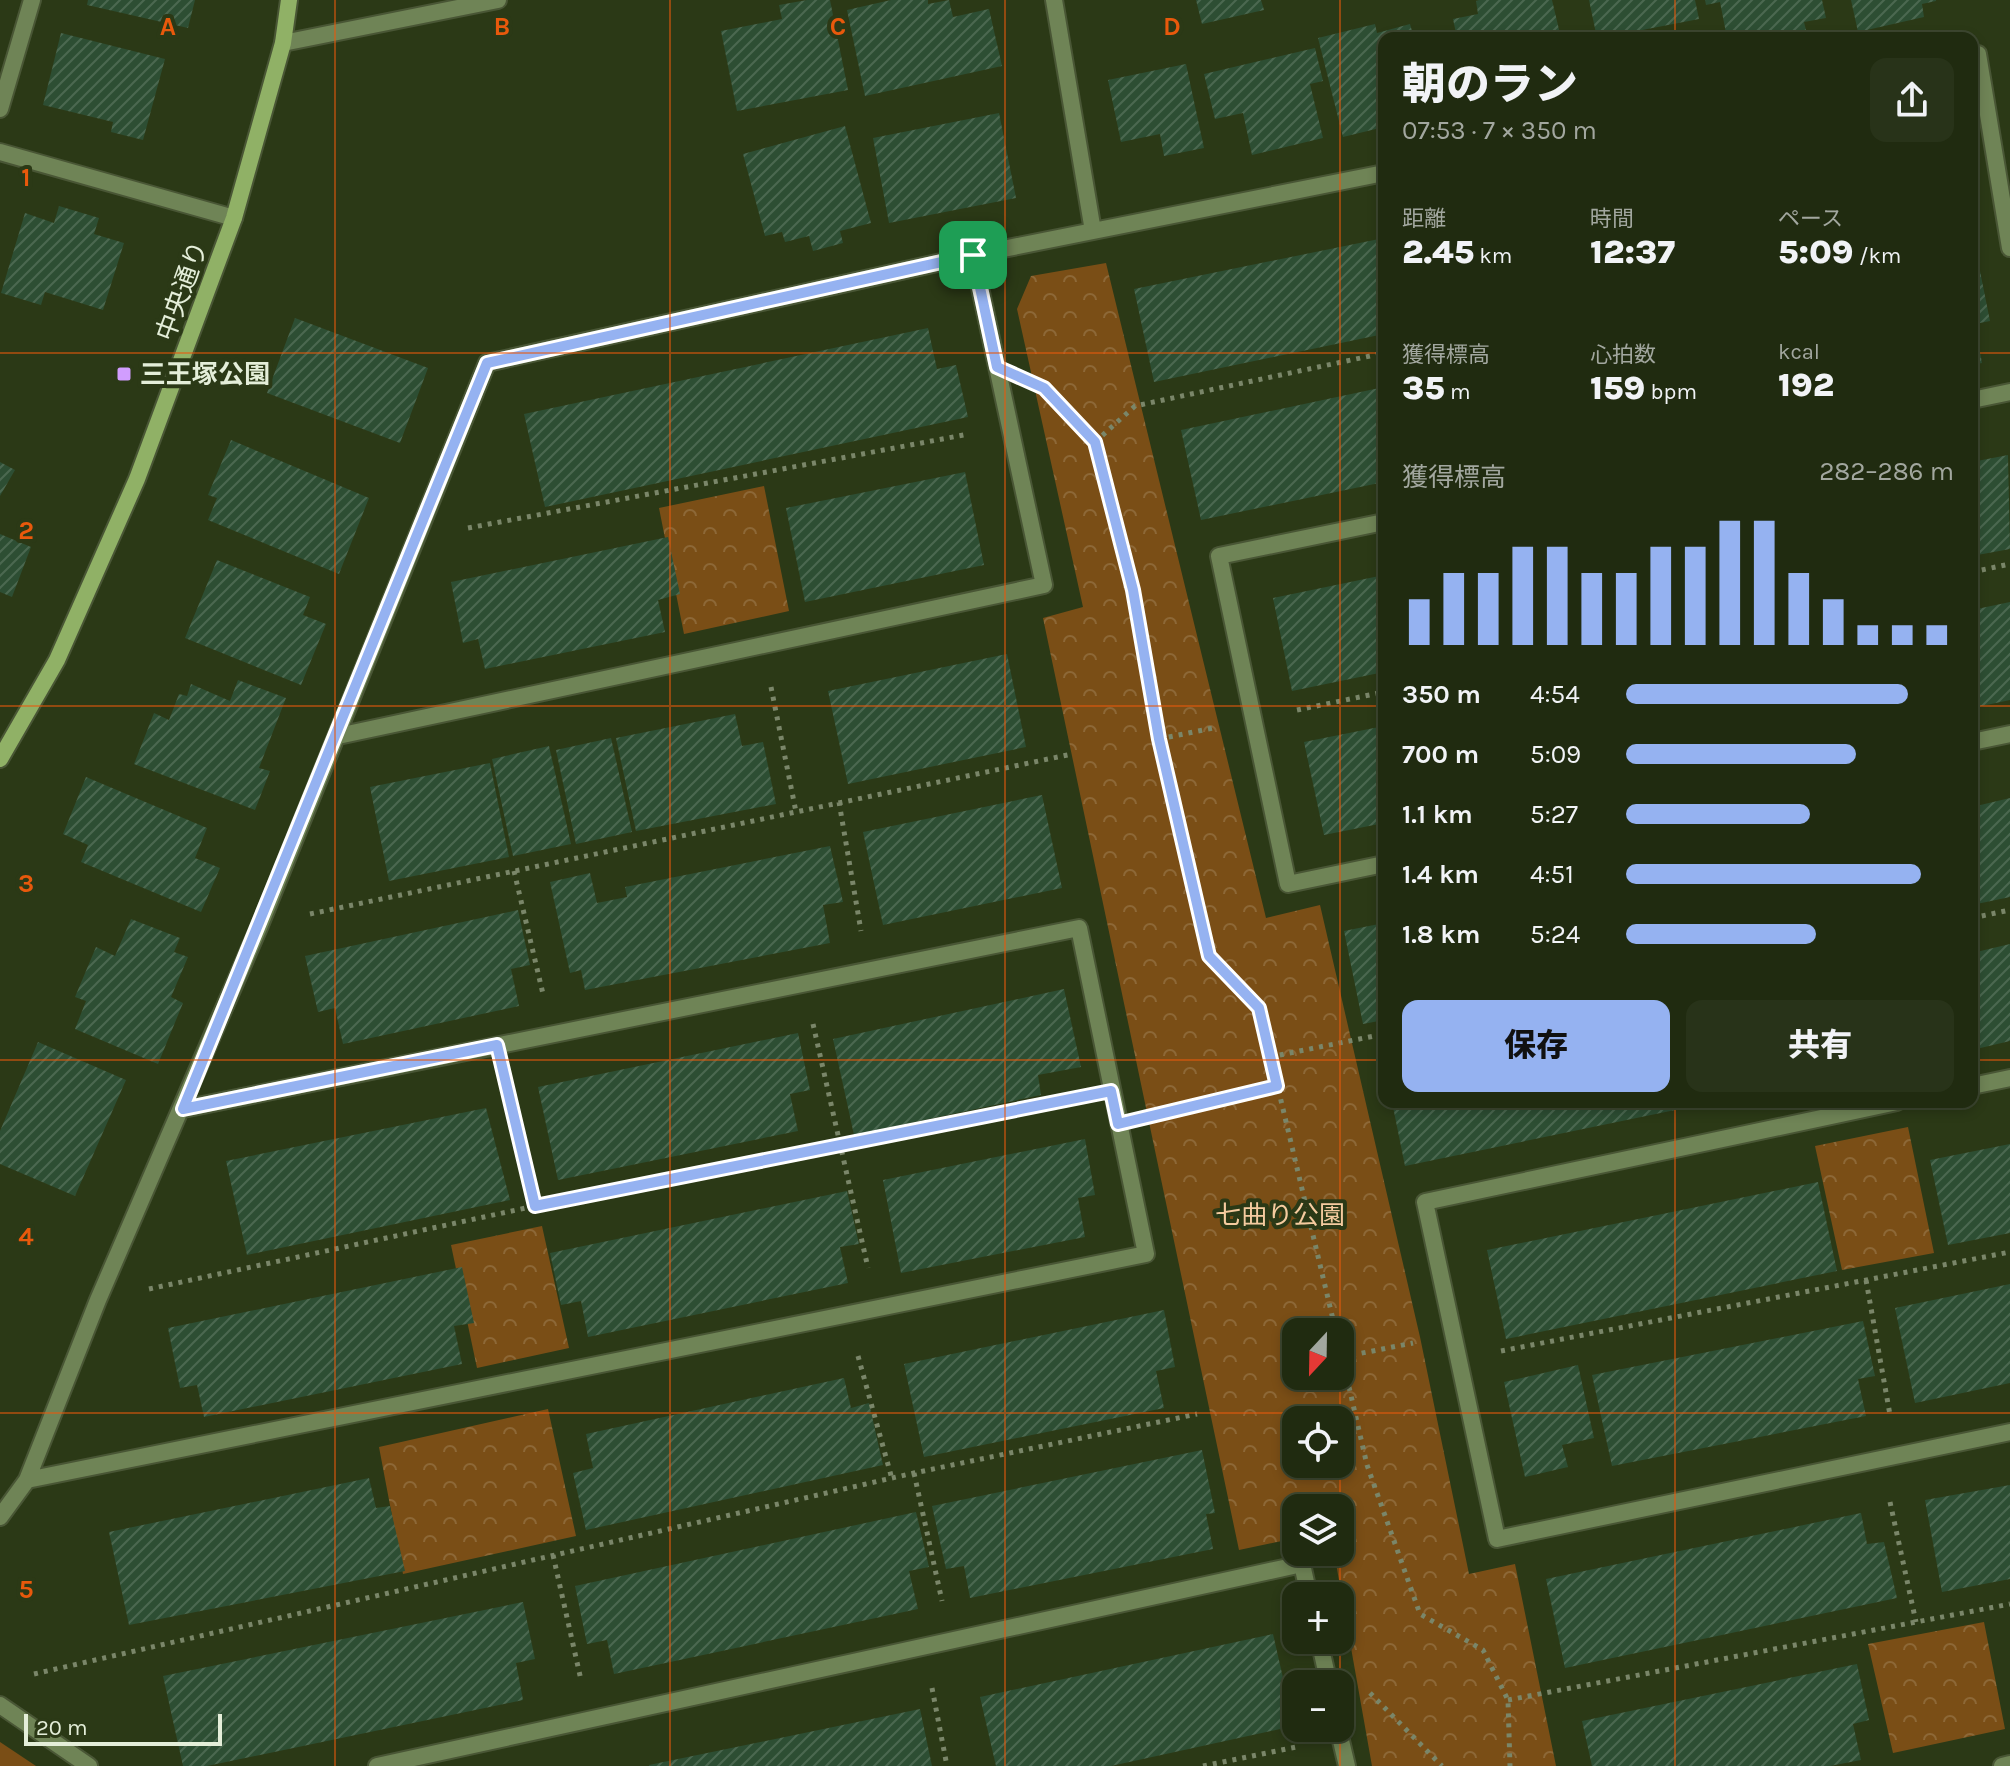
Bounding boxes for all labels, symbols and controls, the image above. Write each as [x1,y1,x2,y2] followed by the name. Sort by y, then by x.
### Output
[160,11,176,42] text: A
[494,11,510,42] text: B
[830,11,846,42] text: C
[1163,11,1181,42] text: D
[1870,58,1954,142] button: share
[1402,59,1578,110] text: 朝のラン
[1402,115,1597,146] text: 07:53 · 7 × 350 m
[21,162,31,193] text: 1
[1402,206,1446,232] text: 距離
[1590,206,1634,232] text: 時間
[1778,206,1843,232] text: ペース
[939,221,1007,289] pin
[1402,232,1474,272] text: 2.45
[1590,232,1675,272] text: 12:37
[1778,232,1854,272] text: 5:09
[951,233,995,277] icon: arrive
[150,237,214,345] street label: 中央通り
[1474,243,1512,269] text: km
[1854,243,1901,269] text: /km
[1778,339,1820,365] text: kcal
[1402,342,1490,368] text: 獲得標高
[1590,342,1656,368] text: 心拍数
[140,359,270,390] place label: 三王塚公園
[115,365,133,383] marker: 三王塚公園
[1778,365,1834,405] text: 192
[1402,368,1445,408] text: 35
[1590,368,1645,408] text: 159
[1445,379,1471,405] text: m
[1645,379,1697,405] text: bpm
[1819,456,1954,487] text: 282–286 m
[1402,462,1506,493] text: 獲得標高
[18,515,34,546] text: 2
[1402,679,1481,710] text: 350 m
[1530,679,1580,710] text: 4:54
[1402,739,1479,770] text: 700 m
[1530,739,1581,770] text: 5:09
[1402,799,1473,830] text: 1.1 km
[1530,799,1578,830] text: 5:27
[1402,859,1479,890] text: 1.4 km
[1530,859,1574,890] text: 4:51
[18,868,34,899] text: 3
[1402,919,1480,950] text: 1.8 km
[1530,919,1580,950] text: 5:24
[1402,1000,1670,1092] button: 保存
[1686,1000,1954,1092] button: 共有
[1215,1200,1345,1231] park label: 七曲り公園
[18,1221,34,1252] text: 4
[1282,1318,1354,1390] north arrow
[1282,1318,1354,1742] map controls
[1282,1406,1354,1478] button: locate
[1282,1494,1354,1566] button: layers
[18,1574,34,1605] text: 5
[1282,1582,1354,1654] button: +
[1282,1670,1354,1742] button: −
[24,1710,222,1746] scale bar
[36,1715,88,1741] text: 20 m

